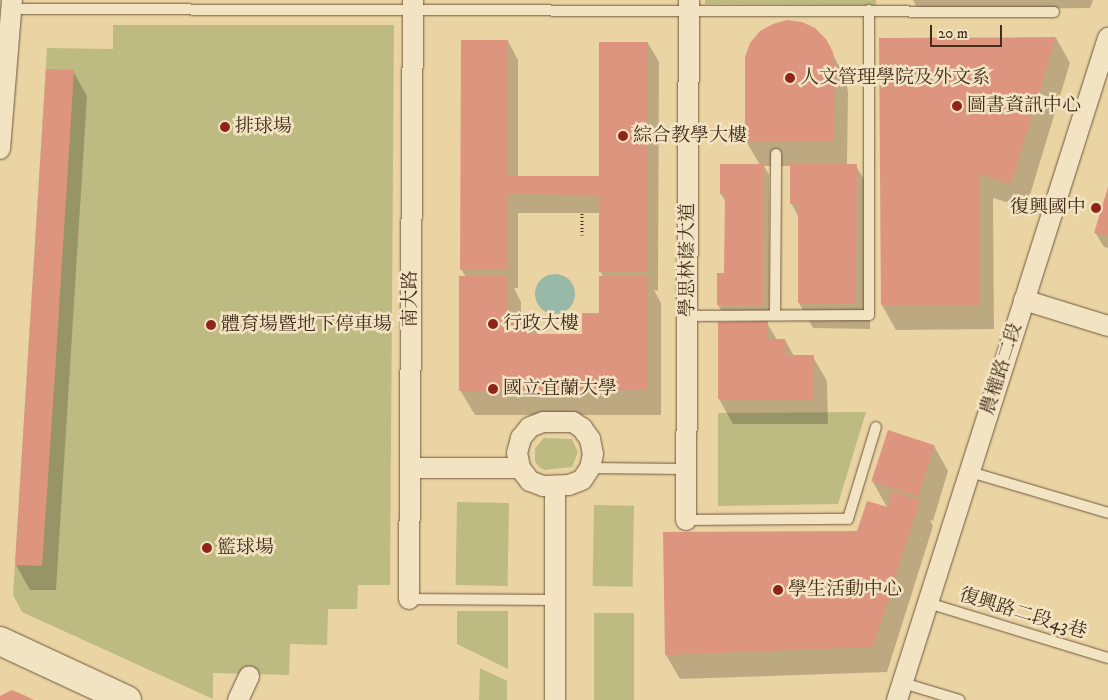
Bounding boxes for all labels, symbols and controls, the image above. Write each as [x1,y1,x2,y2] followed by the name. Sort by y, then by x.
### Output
[933,15,1006,47] scale bar
[938,24,968,43] text: 20 m
[800,67,990,89] place label: 人文管理學院及外文系
[784,72,796,84] marker: 人文管理學院及外文系
[967,95,1081,117] place label: 圖書資訊中心
[951,100,963,112] marker: 圖書資訊中心
[235,116,292,138] place label: 排球場
[219,121,231,133] marker: 排球場
[633,125,747,147] place label: 綜合教學大樓
[617,130,629,142] marker: 綜合教學大樓
[1010,197,1086,219] place label: 復興國中
[1090,202,1102,214] marker: 復興國中
[677,203,699,317] street label: 學思林蔭大道
[400,271,422,327] street label: 南大路
[503,313,579,335] place label: 行政大樓
[221,314,392,336] place label: 體育場暨地下停車場
[487,318,499,330] marker: 行政大樓
[205,319,217,331] marker: 體育場暨地下停車場
[976,320,1028,418] street label: 農權路二段
[503,378,617,400] place label: 國立宜蘭大學
[487,383,499,395] marker: 國立宜蘭大學
[217,537,274,559] place label: 籃球場
[201,542,213,554] marker: 籃球場
[788,579,902,601] place label: 學生活動中心
[772,584,784,596] marker: 學生活動中心
[957,584,1089,644] street label: 復興路二段43巷

